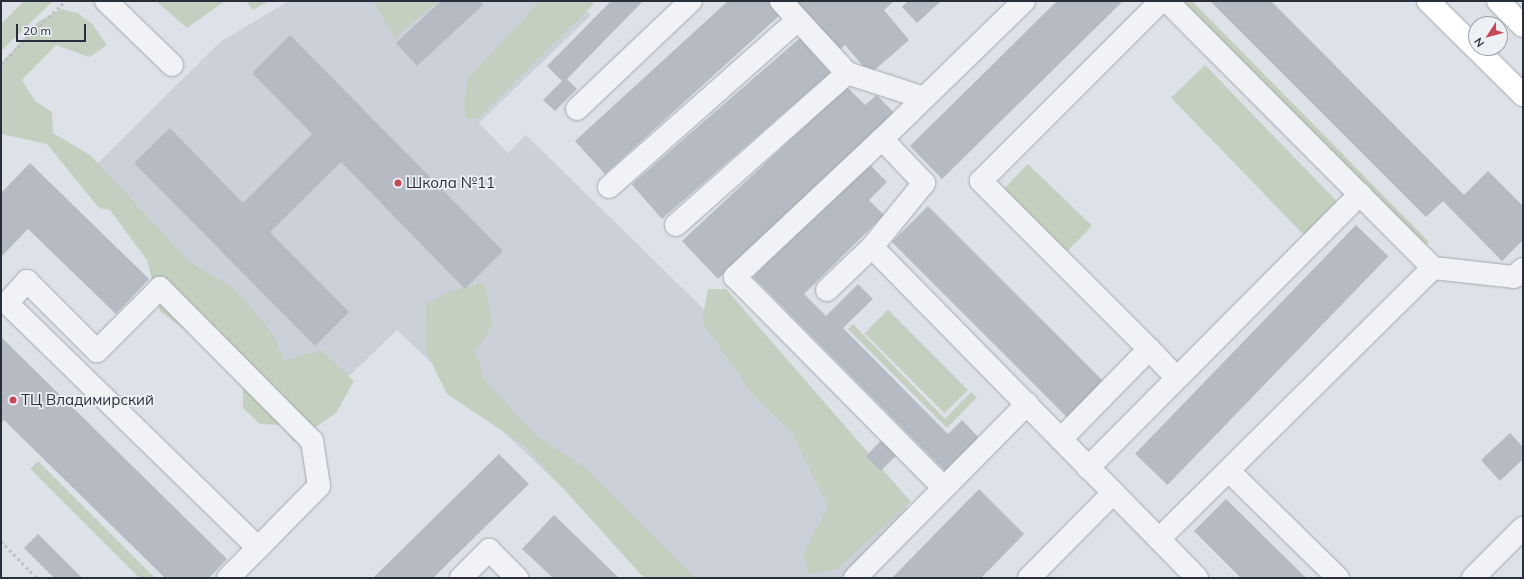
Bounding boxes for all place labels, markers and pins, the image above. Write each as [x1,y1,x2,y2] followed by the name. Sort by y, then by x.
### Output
[406,174,495,192] place label: Школа №11
[393,178,403,188] marker: Школа №11
[21,391,154,409] place label: ТЦ Владимирский
[8,395,18,405] marker: ТЦ Владимирский

